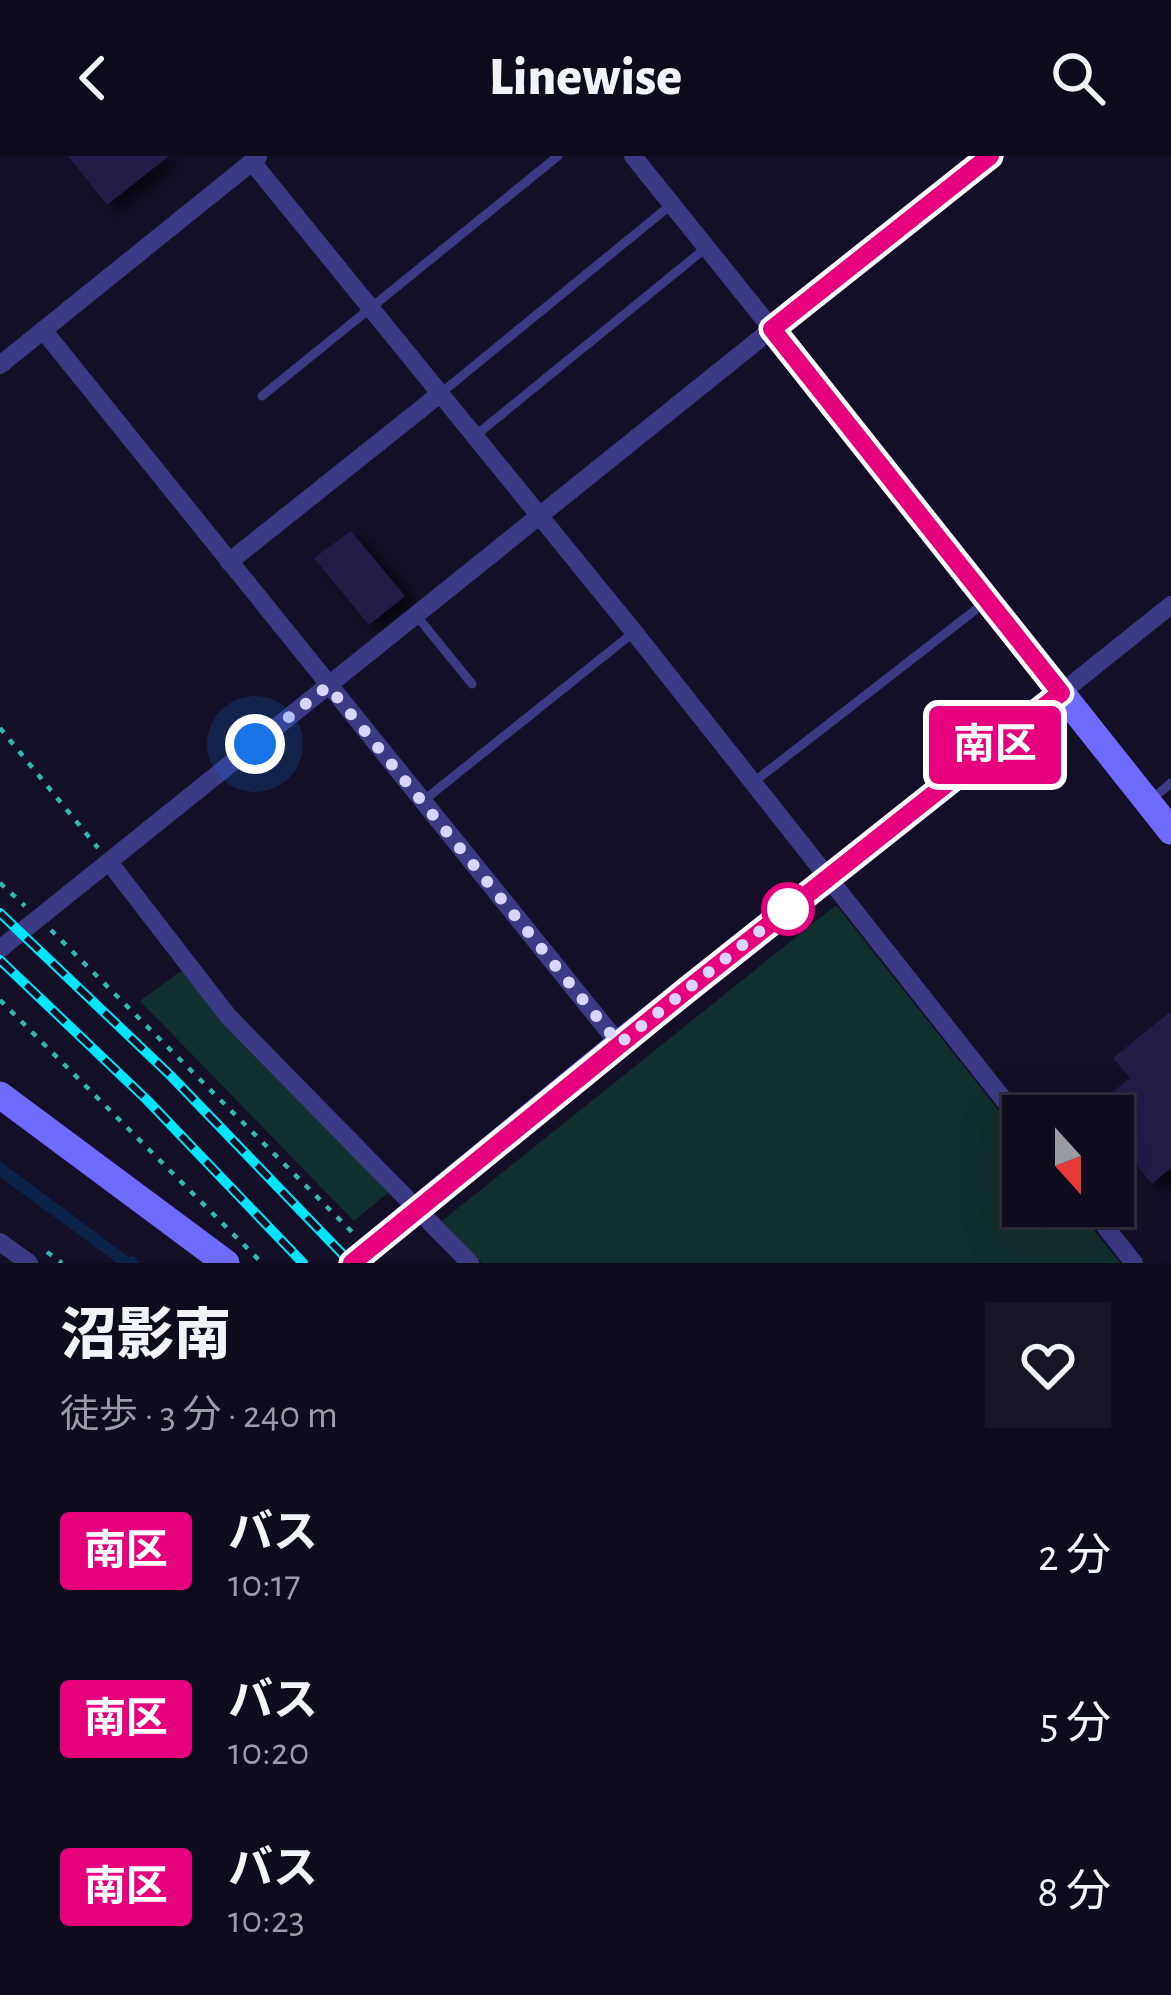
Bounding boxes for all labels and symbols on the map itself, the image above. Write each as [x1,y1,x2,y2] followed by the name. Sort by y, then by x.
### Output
[941,706,1049,784] line badge: 南区
[225,714,285,774] your location
[763,884,813,934] unlabelled marker
[1002,1095,1134,1227] north arrow

